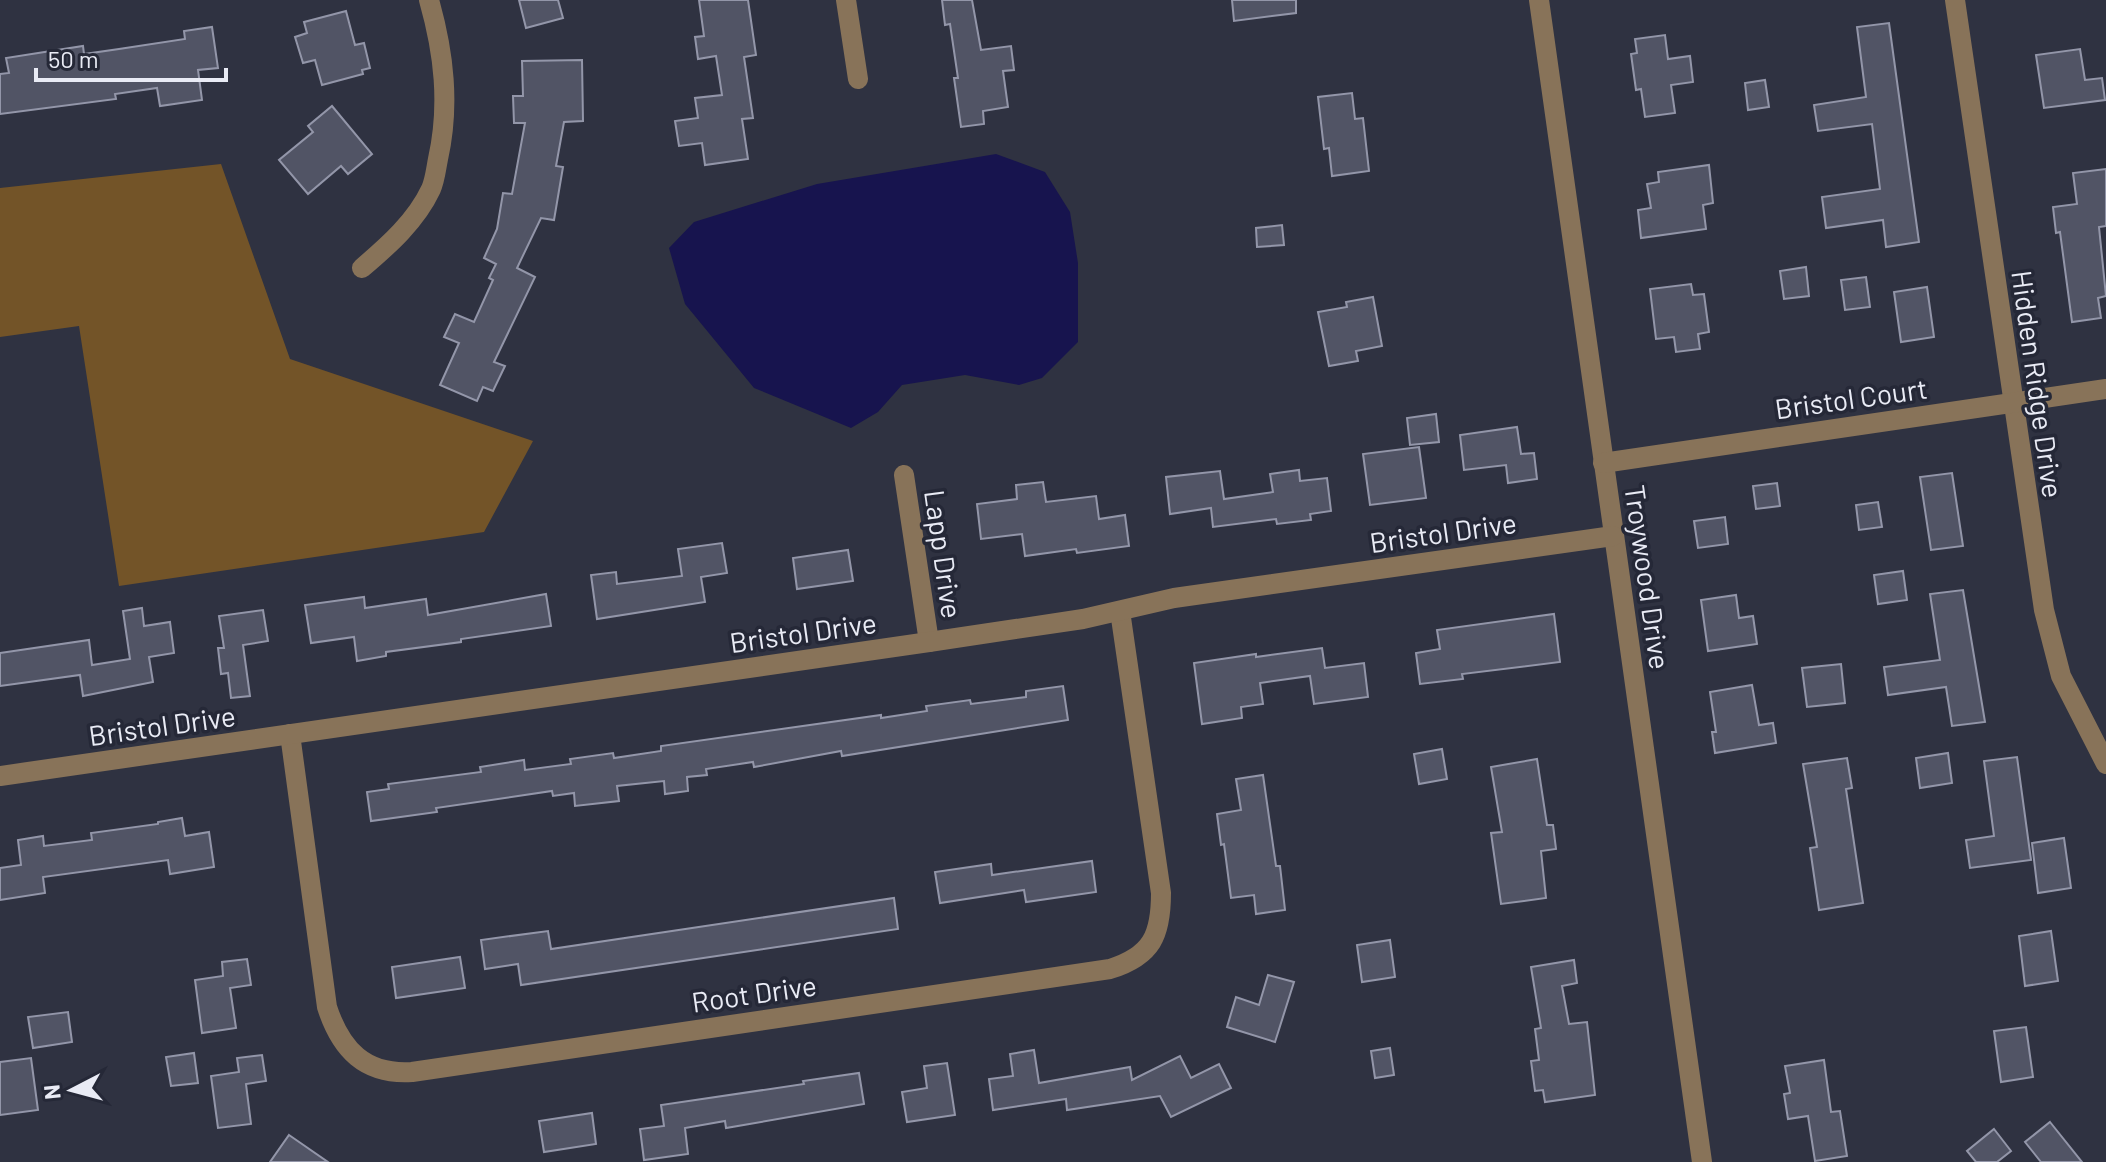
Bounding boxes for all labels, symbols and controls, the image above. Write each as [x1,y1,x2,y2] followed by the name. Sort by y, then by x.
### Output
[36,32,226,82] scale bar
[48,44,99,73] text: 50 m
[2005,268,2071,500] street label: Hidden Ridge Drive
[1773,370,1929,426] street label: Bristol Court
[1618,483,1678,671] street label: Troywood Drive
[918,488,970,620] street label: Lapp Drive
[1367,505,1519,559] street label: Bristol Drive
[727,605,879,659] street label: Bristol Drive
[86,698,238,752] street label: Bristol Drive
[689,967,819,1019] street label: Root Drive
[32,1050,112,1130] north arrow
[37,1084,65,1101] text: N

